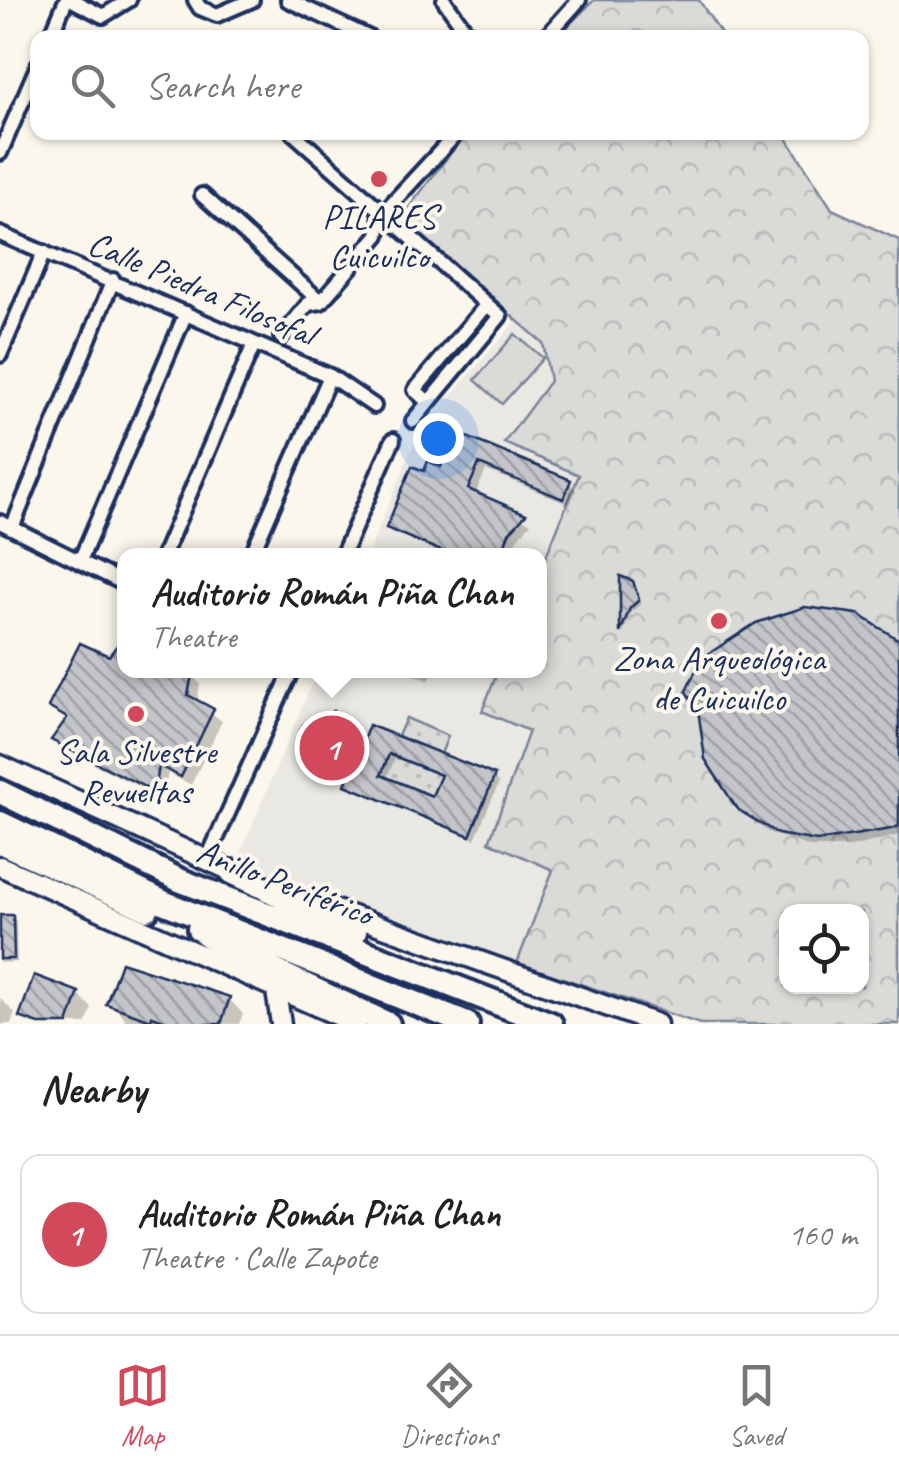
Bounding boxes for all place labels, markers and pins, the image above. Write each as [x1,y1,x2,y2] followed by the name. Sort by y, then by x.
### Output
[368,168,390,190] marker: PILARES Cuicuilco
[322,194,443,279] place label: PILARES Cuicuilco
[708,610,730,632] marker: Zona Arqueológica de Cuicuilco
[613,636,827,721] place label: Zona Arqueológica de Cuicuilco
[125,703,147,725] marker: Sala Silvestre Revueltas
[300,710,364,786] pin: 1
[56,729,219,814] place label: Sala Silvestre Revueltas

